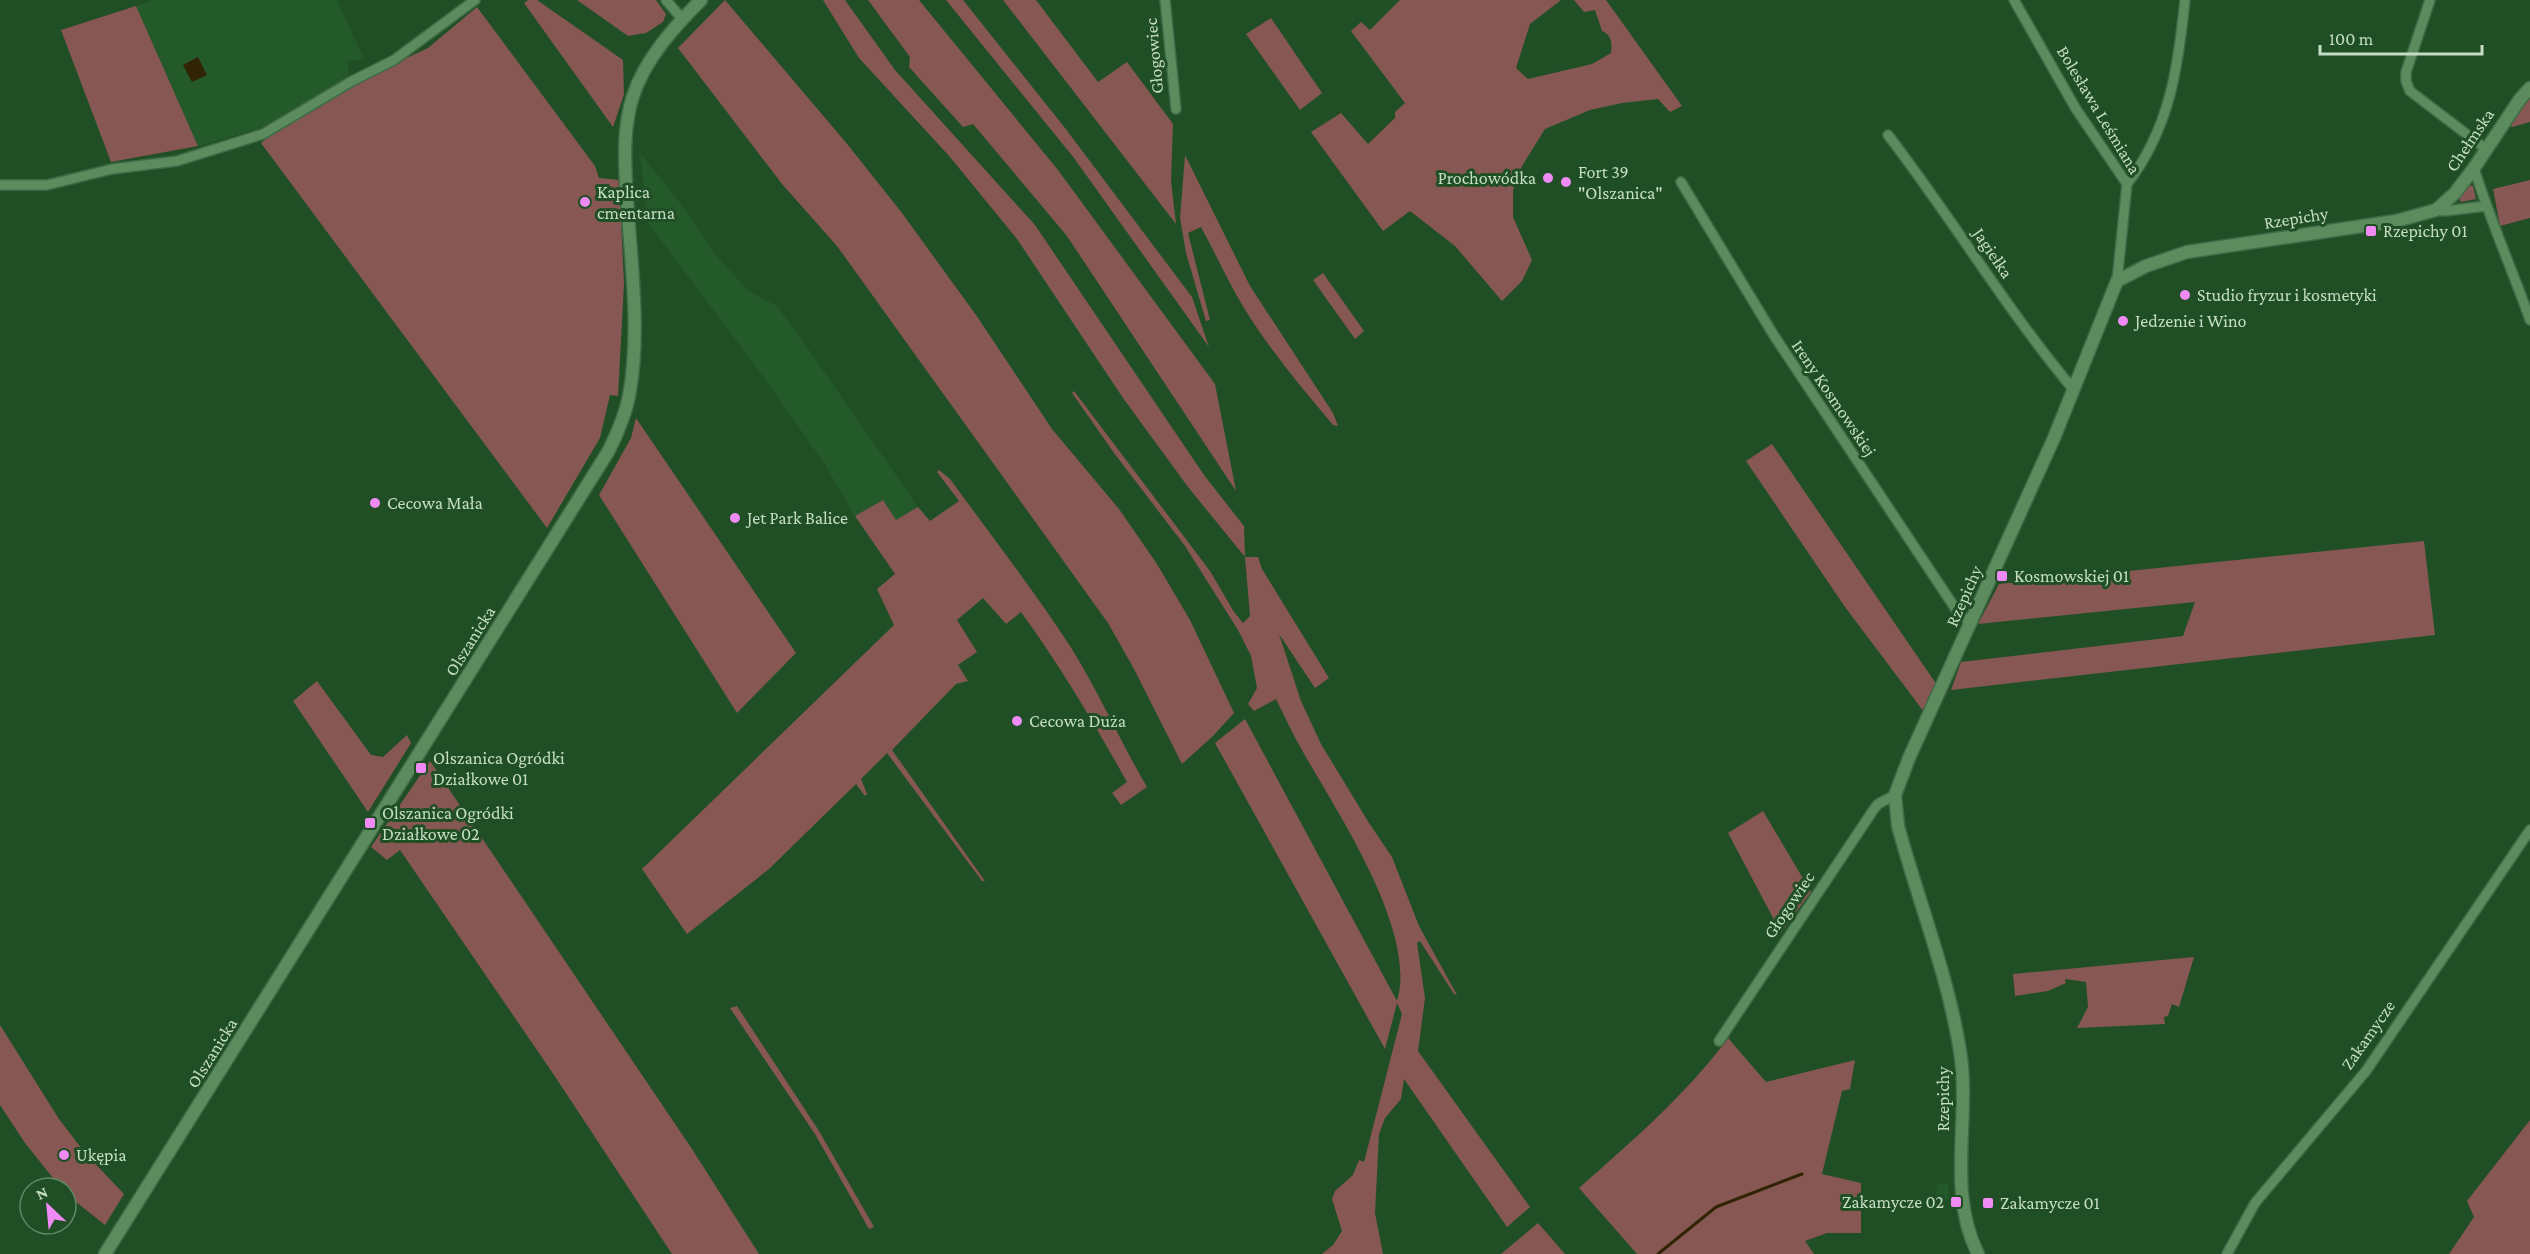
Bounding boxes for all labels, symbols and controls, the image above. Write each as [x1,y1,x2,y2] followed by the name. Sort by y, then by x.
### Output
[1141,17,1167,95] street label: Głogowiec
[2320,18,2482,56] scale bar
[2329,29,2374,49] text: 100 m
[2053,42,2145,178] street label: Bolesława Leśmiana
[2442,105,2498,175] street label: Chełmska
[1578,162,1663,203] place label: Fort 39 "Olszanica"
[1438,168,1536,188] place label: Prochowódka
[1541,171,1555,185] marker: Prochowódka
[1559,175,1573,189] marker: Fort 39 "Olszanica"
[597,182,675,223] place label: Kaplica cmentarna
[578,195,592,209] marker: Kaplica cmentarna
[2262,203,2330,233] street label: Rzepichy
[2383,221,2467,241] place label: Rzepichy 01
[1968,222,2017,282] street label: Jagiełka
[2364,224,2378,238] marker: Rzepichy 01
[2197,285,2377,305] place label: Studio fryzur i kosmetyki
[2178,288,2192,302] marker: Studio fryzur i kosmetyki
[2133,311,2247,331] place label: Jedzenie i Wino
[2116,314,2130,328] marker: Jedzenie i Wino
[1787,336,1880,461] street label: Ireny Kosmowskiej
[387,493,483,513] place label: Cecowa Mała
[368,496,382,510] marker: Cecowa Mała
[745,508,848,528] place label: Jet Park Balice
[728,511,742,525] marker: Jet Park Balice
[1942,562,1987,630] street label: Rzepichy
[2014,566,2129,587] place label: Kosmowskiej 01
[1995,569,2009,583] marker: Kosmowskiej 01
[441,602,499,680] street label: Olszanicka
[1029,711,1126,731] place label: Cecowa Duża
[1010,714,1024,728] marker: Cecowa Duża
[433,748,565,789] place label: Olszanica Ogródki Działkowe 01
[414,761,428,775] marker: Olszanica Ogródki Działkowe 01
[382,803,514,844] place label: Olszanica Ogródki Działkowe 02
[363,816,377,830] marker: Olszanica Ogródki Działkowe 02
[1759,867,1819,942] street label: Głogowiec
[2337,996,2399,1074] street label: Zakamycze
[183,1014,241,1092] street label: Olszanicka
[1933,1066,1953,1131] street label: Rzepichy
[76,1145,127,1165] place label: Ukępia
[57,1148,71,1162] marker: Ukępia
[18,1176,78,1236] north arrow
[33,1183,50,1203] text: N
[1842,1192,1944,1212] place label: Zakamycze 02
[2000,1193,2100,1213] place label: Zakamycze 01
[1949,1195,1963,1209] marker: Zakamycze 02
[1981,1196,1995,1210] marker: Zakamycze 01

